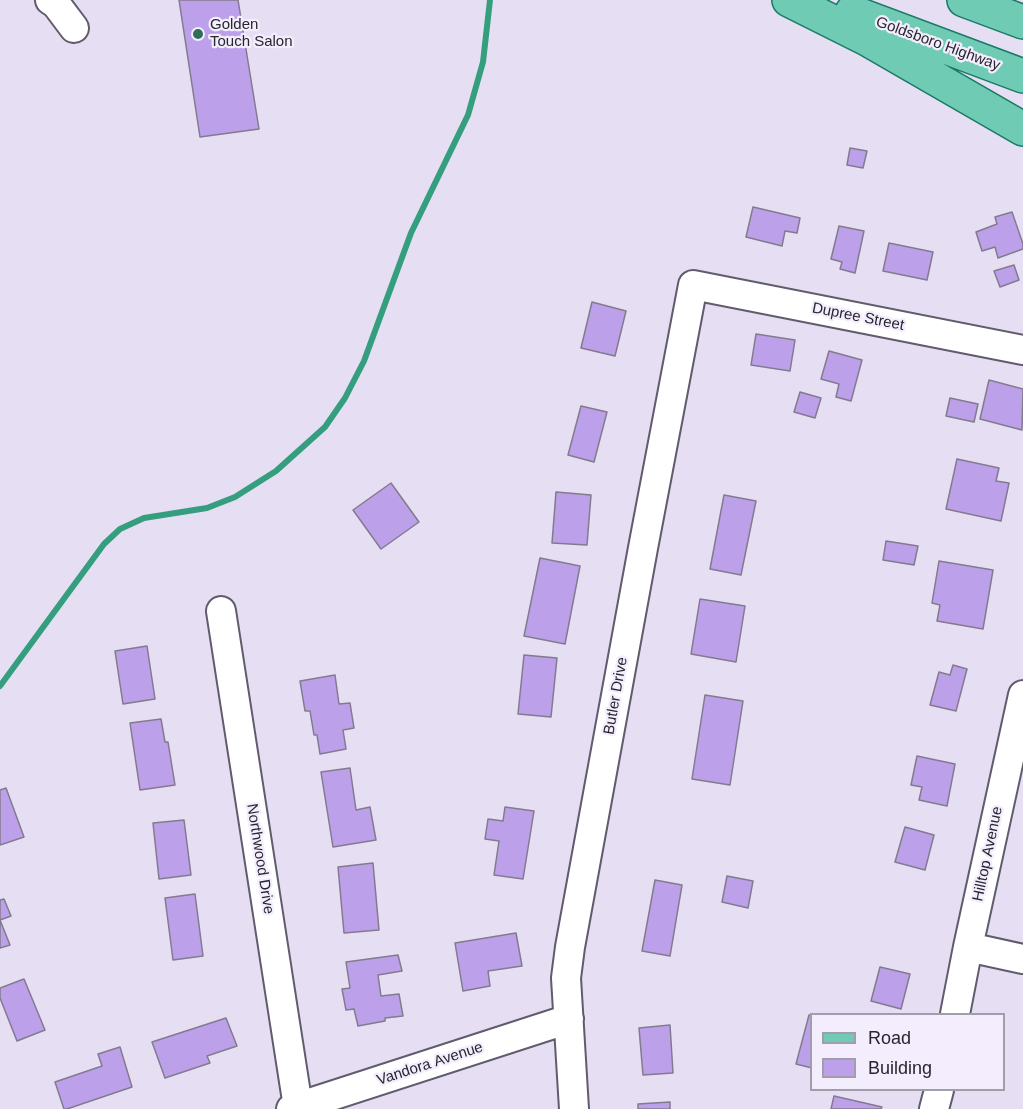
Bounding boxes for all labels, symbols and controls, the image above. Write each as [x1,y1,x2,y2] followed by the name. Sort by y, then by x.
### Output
[873,13,1003,75] street label: Goldsboro Highway
[210,16,293,51] place label: Golden Touch Salon
[191,27,205,41] marker: Golden Touch Salon
[810,299,906,335] street label: Dupree Street
[600,656,632,736] street label: Butler Drive
[242,802,278,916] street label: Northwood Drive
[969,805,1007,903] street label: Hilltop Avenue
[810,1013,1005,1091] legend
[868,1028,911,1048] text: Road
[375,1038,485,1090] street label: Vandora Avenue
[868,1058,932,1078] text: Building

